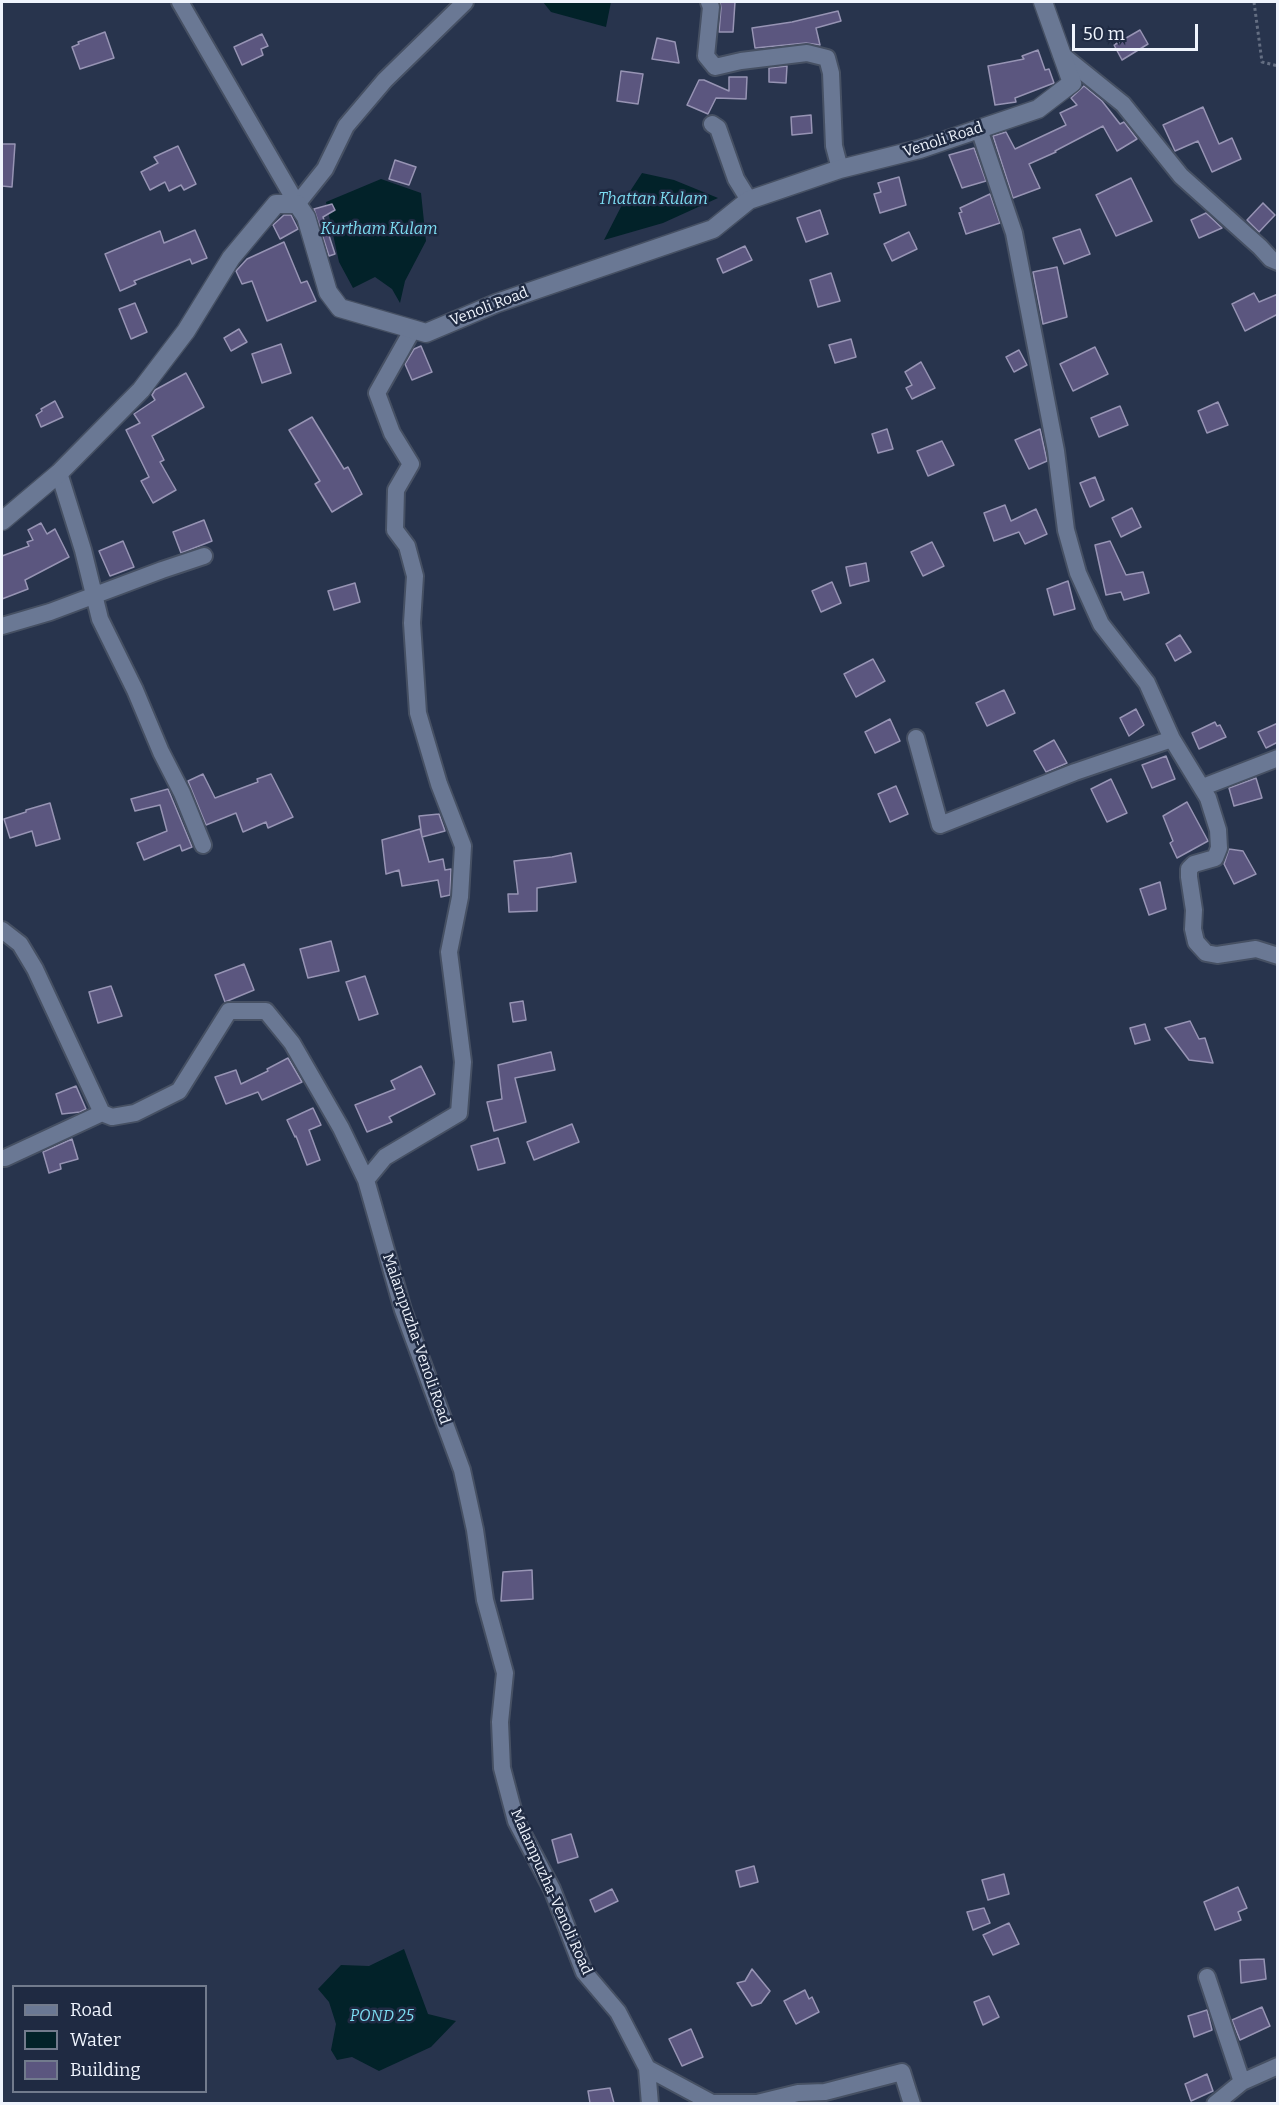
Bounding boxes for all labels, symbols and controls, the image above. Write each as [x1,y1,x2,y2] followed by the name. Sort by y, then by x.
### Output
[1075,12,1201,50] scale bar
[1083,23,1125,45] text: 50 m
[901,119,985,161] street label: Venoli Road
[598,190,708,210] water label: Thattan Kulam
[320,220,438,240] water label: Kurtham Kulam
[447,284,531,330] street label: Venoli Road
[378,1251,454,1427] street label: Malampuzha-Venoli Road
[506,1806,596,1978] street label: Malampuzha-Venoli Road
[12,1985,207,2093] legend
[70,1999,112,2021] text: Road
[350,2007,414,2027] water label: POND 25
[70,2029,121,2051] text: Water
[70,2059,141,2081] text: Building

